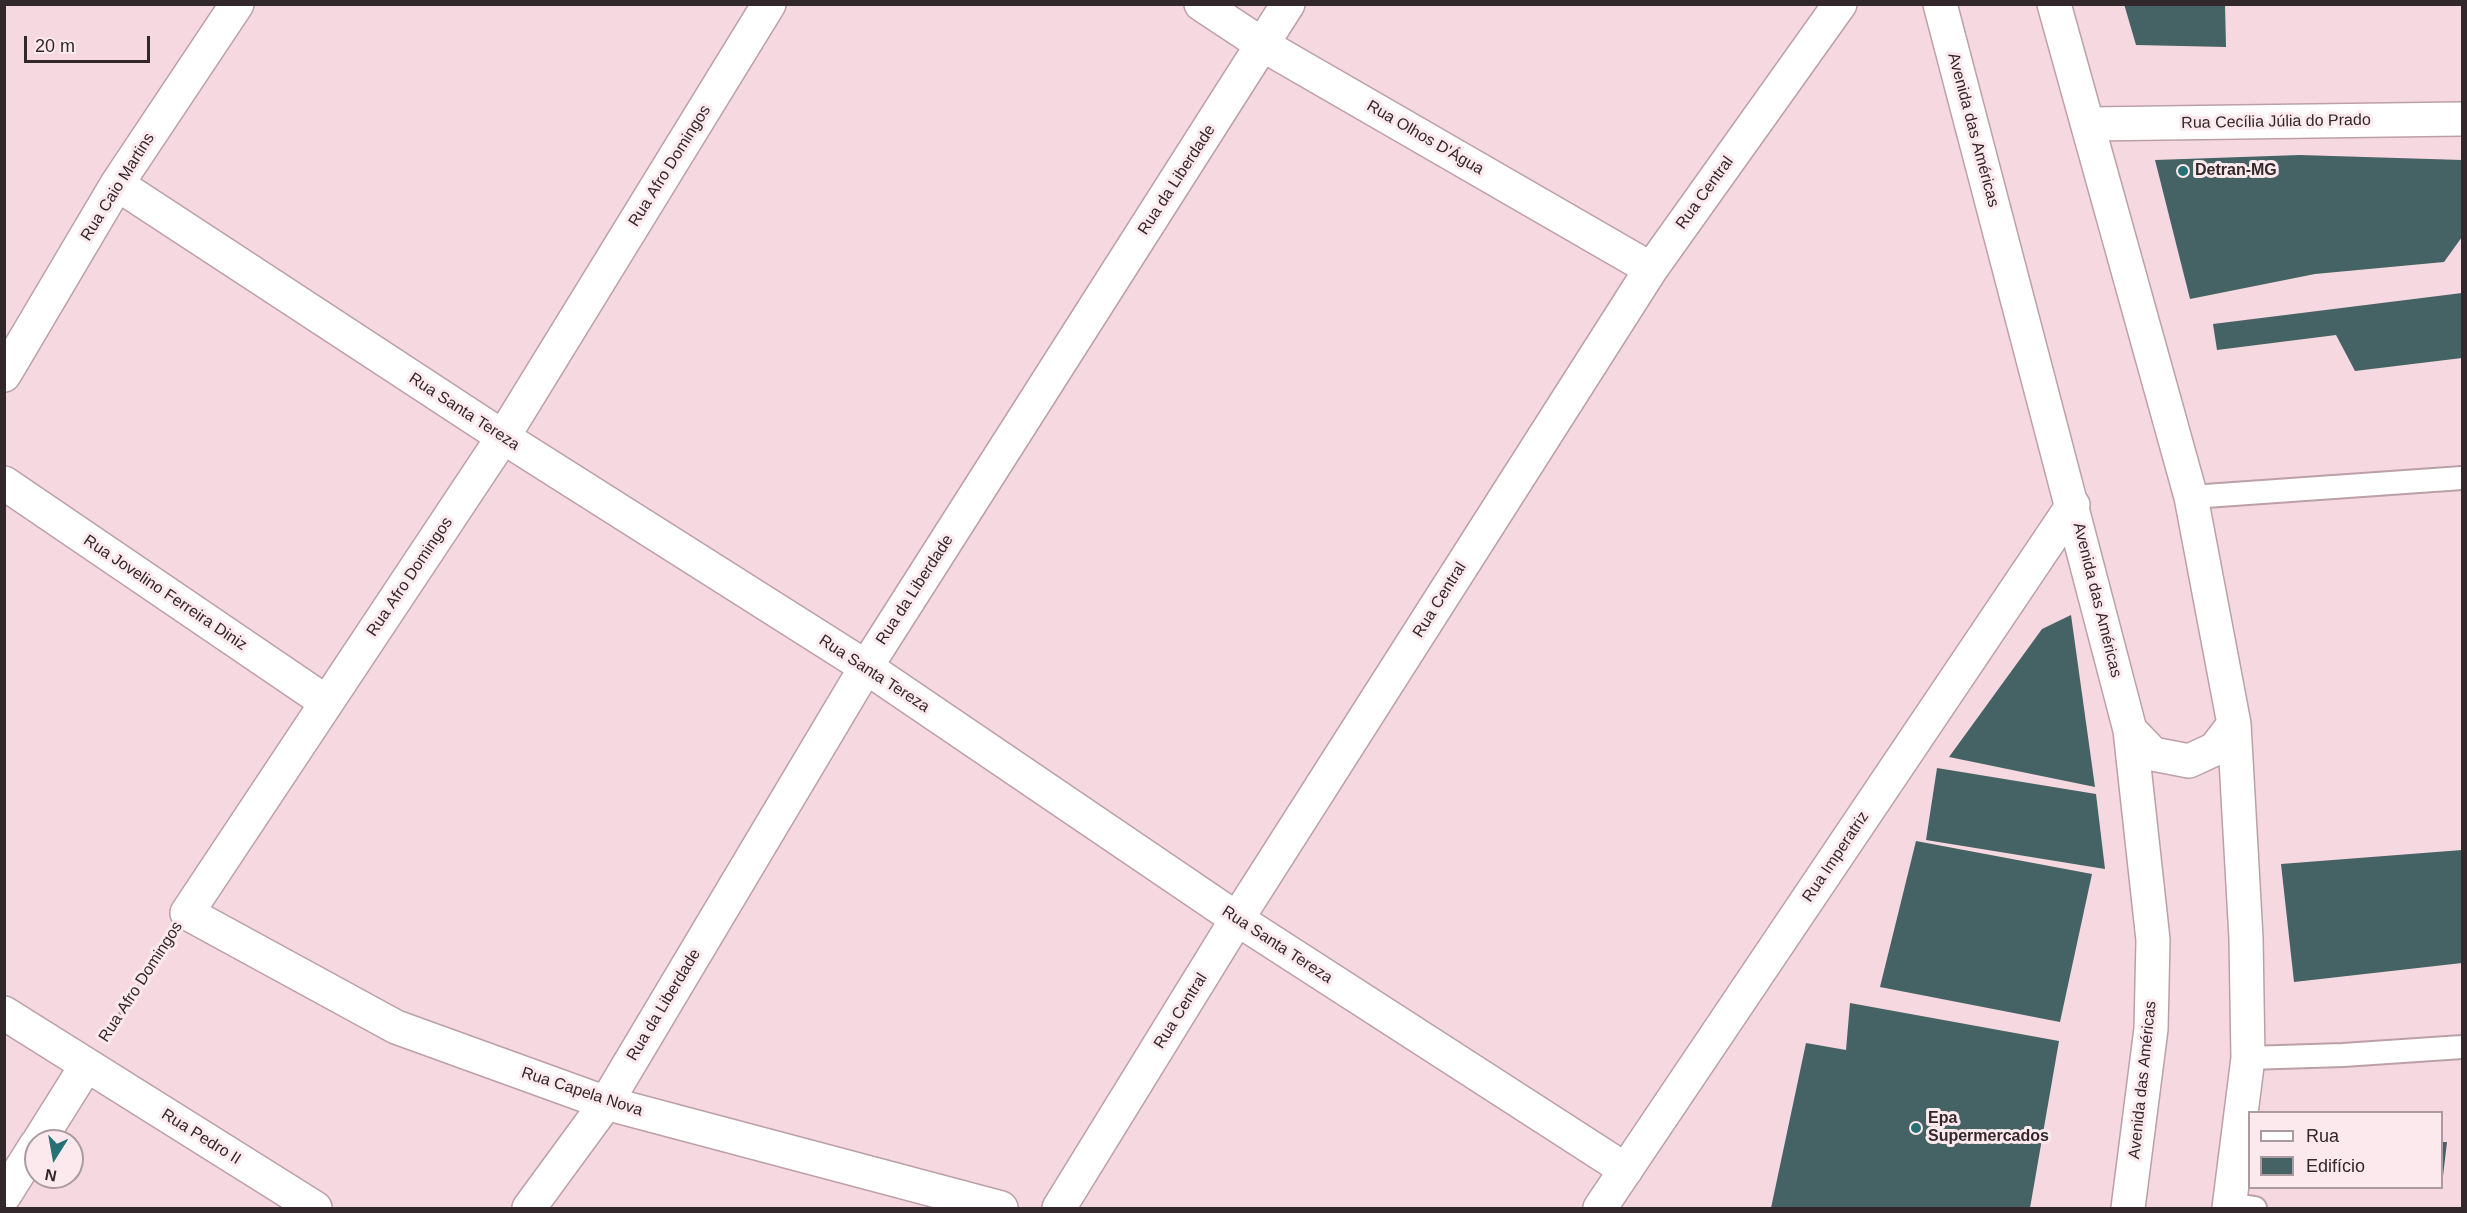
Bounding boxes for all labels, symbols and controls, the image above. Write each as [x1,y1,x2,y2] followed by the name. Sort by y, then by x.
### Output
[27,24,153,62] scale bar
[35,36,75,56] text: 20 m
[1943,51,2003,209] street label: Avenida das Américas
[1363,97,1487,179] street label: Rua Olhos D'Água
[625,102,715,230] street label: Rua Afro Domingos
[2181,111,2371,133] street label: Rua Cecília Júlia do Prado
[1134,121,1220,239] street label: Rua da Liberdade
[77,130,159,244] street label: Rua Caio Martins
[1672,153,1738,233] street label: Rua Central
[2195,161,2277,181] place label: Detran-MG
[2176,164,2190,178] marker: Detran-MG
[405,369,523,455] street label: Rua Santa Tereza
[363,514,457,640] street label: Rua Afro Domingos
[2068,521,2126,679] street label: Avenida das Américas
[80,531,250,655] street label: Rua Jovelino Ferreira Diniz
[872,531,958,649] street label: Rua da Liberdade
[1409,559,1471,641] street label: Rua Central
[815,631,933,717] street label: Rua Santa Tereza
[1799,808,1873,906] street label: Rua Imperatriz
[1218,902,1336,988] street label: Rua Santa Tereza
[95,918,187,1046] street label: Rua Afro Domingos
[623,946,705,1064] street label: Rua da Liberdade
[1150,970,1212,1052] street label: Rua Central
[2125,1000,2161,1160] street label: Avenida das Américas
[519,1063,645,1121] street label: Rua Capela Nova
[158,1105,244,1169] street label: Rua Pedro II
[1928,1109,2049,1147] place label: Epa Supermercados
[2248,1111,2443,1189] legend
[1909,1121,1923,1135] marker: Epa Supermercados
[2306,1126,2339,1146] text: Rua
[24,1129,84,1189] north arrow
[2306,1156,2365,1176] text: Edifício
[44,1166,58,1185] text: N

